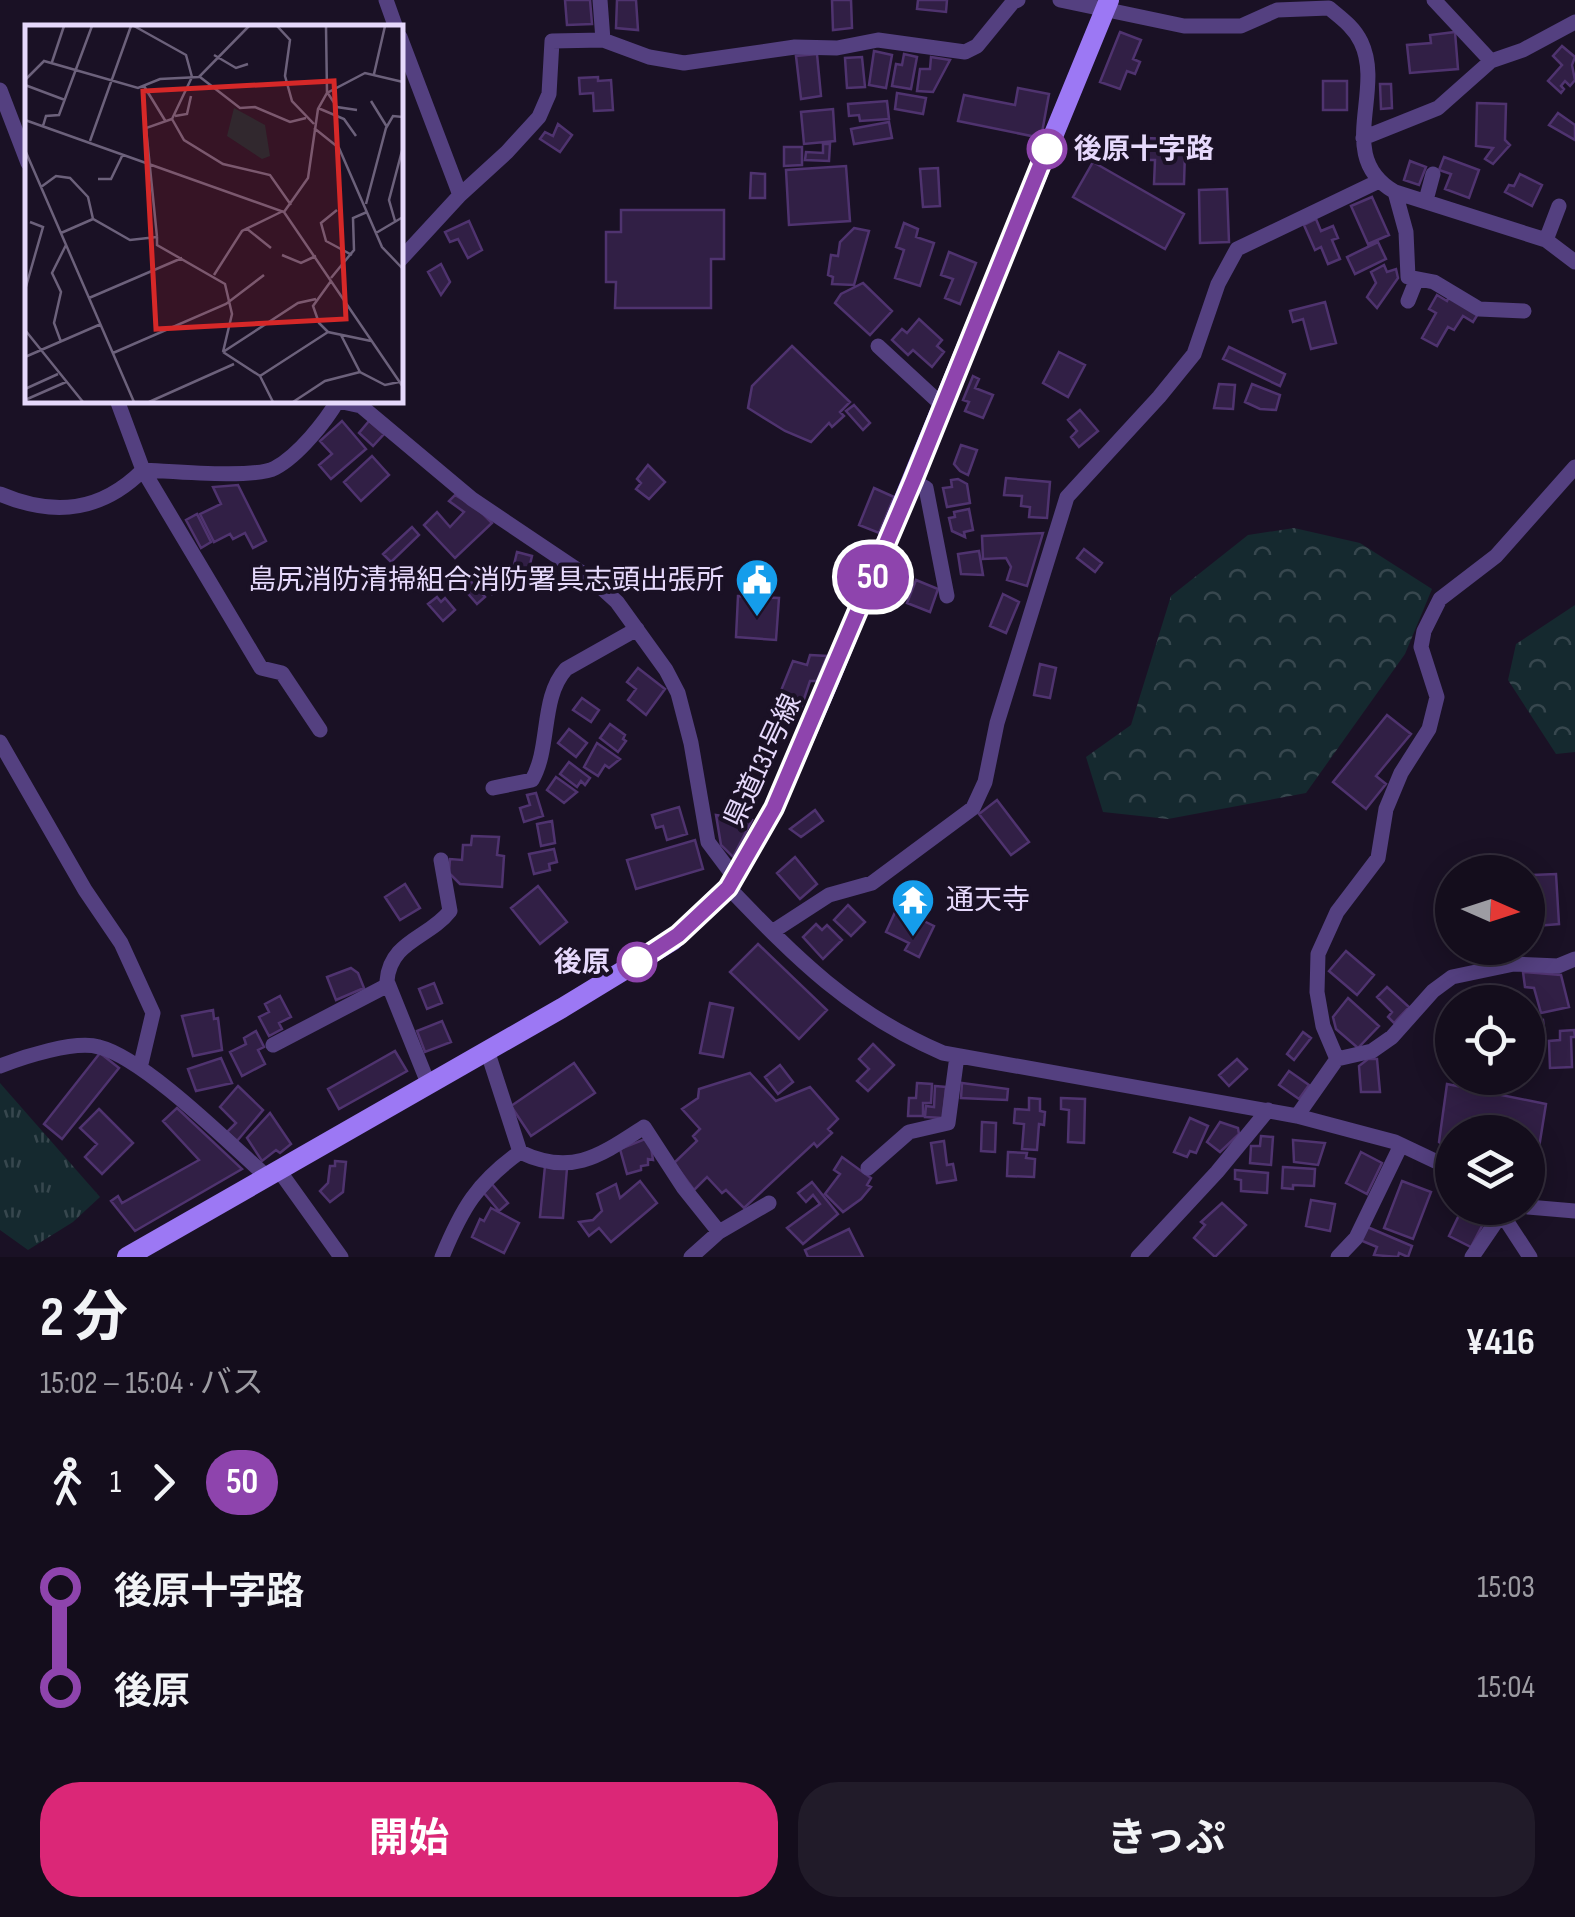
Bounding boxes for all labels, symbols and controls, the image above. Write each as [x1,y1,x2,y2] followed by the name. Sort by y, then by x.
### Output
[25,25,402,402] inset map
[1028,130,1066,168] marker: 後原十字路
[1074,133,1214,166] place label: 後原十字路
[828,544,918,610] line badge: 50
[857,556,889,599] text: 50
[734,557,780,618] public building icon: 島尻消防清掃組合消防署具志頭出張所
[248,564,724,597] place label: 島尻消防清掃組合消防署具志頭出張所
[718,689,808,833] street label: 県道131号線
[1435,855,1545,965] north arrow
[1435,855,1545,1225] map controls
[890,877,936,938] temple icon: 通天寺
[946,884,1030,917] place label: 通天寺
[618,943,656,981] marker: 後原
[554,946,610,979] place label: 後原
[1435,985,1545,1095] button: locate
[1435,1115,1545,1225] button: layers
[40,1285,128,1352] text: 2 分
[1466,1320,1535,1365] text: ¥416
[40,1364,264,1403] text: 15:02 – 15:04 · バス
[40,1455,95,1510] icon: walk
[136,1455,191,1510] icon: forward
[226,1461,258,1504] text: 50
[110,1463,121,1502] text: 1
[1477,1568,1535,1607] text: 15:03
[114,1570,304,1615] text: 後原十字路
[1477,1668,1535,1707] text: 15:04
[114,1670,190,1715] text: 後原
[40,1782,778,1897] button: 開始
[798,1782,1535,1897] button: きっぷ

